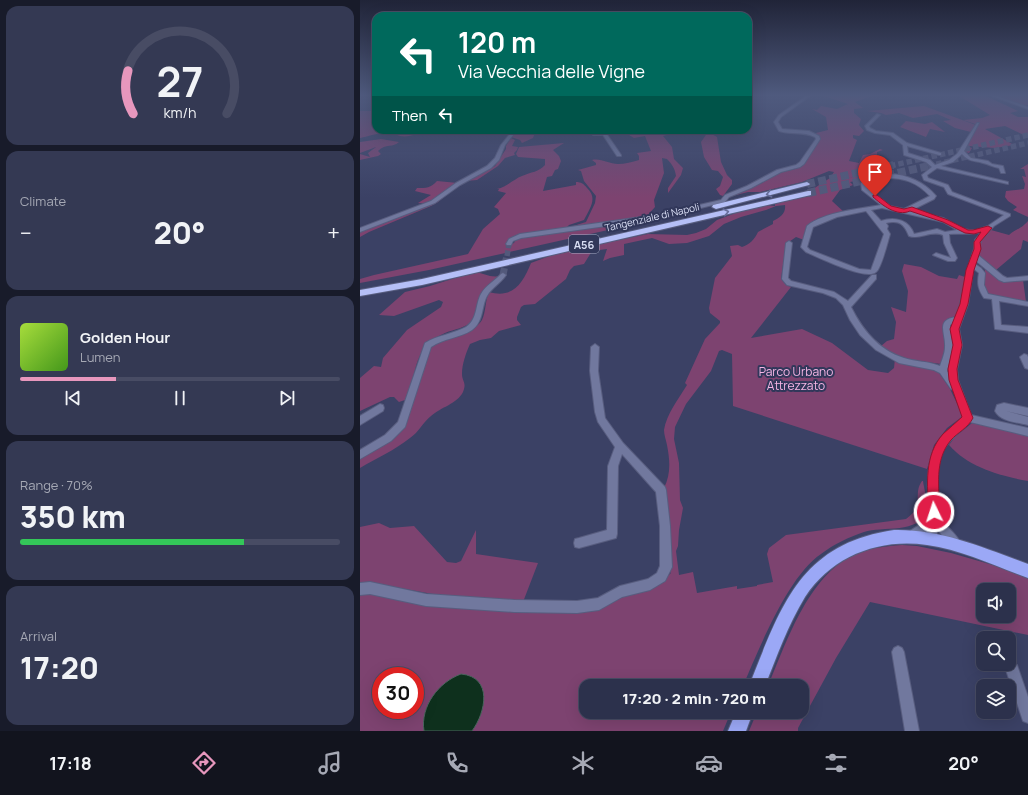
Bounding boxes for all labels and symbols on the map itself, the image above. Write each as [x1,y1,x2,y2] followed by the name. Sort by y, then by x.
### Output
[858,155,892,196] pin
[765,189,772,197] one-way arrow
[603,199,701,235] street label: Tangenziale di Napoli
[723,208,729,216] one-way arrow
[569,235,599,253] road number: A56
[759,363,833,394] park label: Parco Urbano Attrezzato
[913,491,955,533] position arrow
[372,667,424,719] speed limit sign: 30

